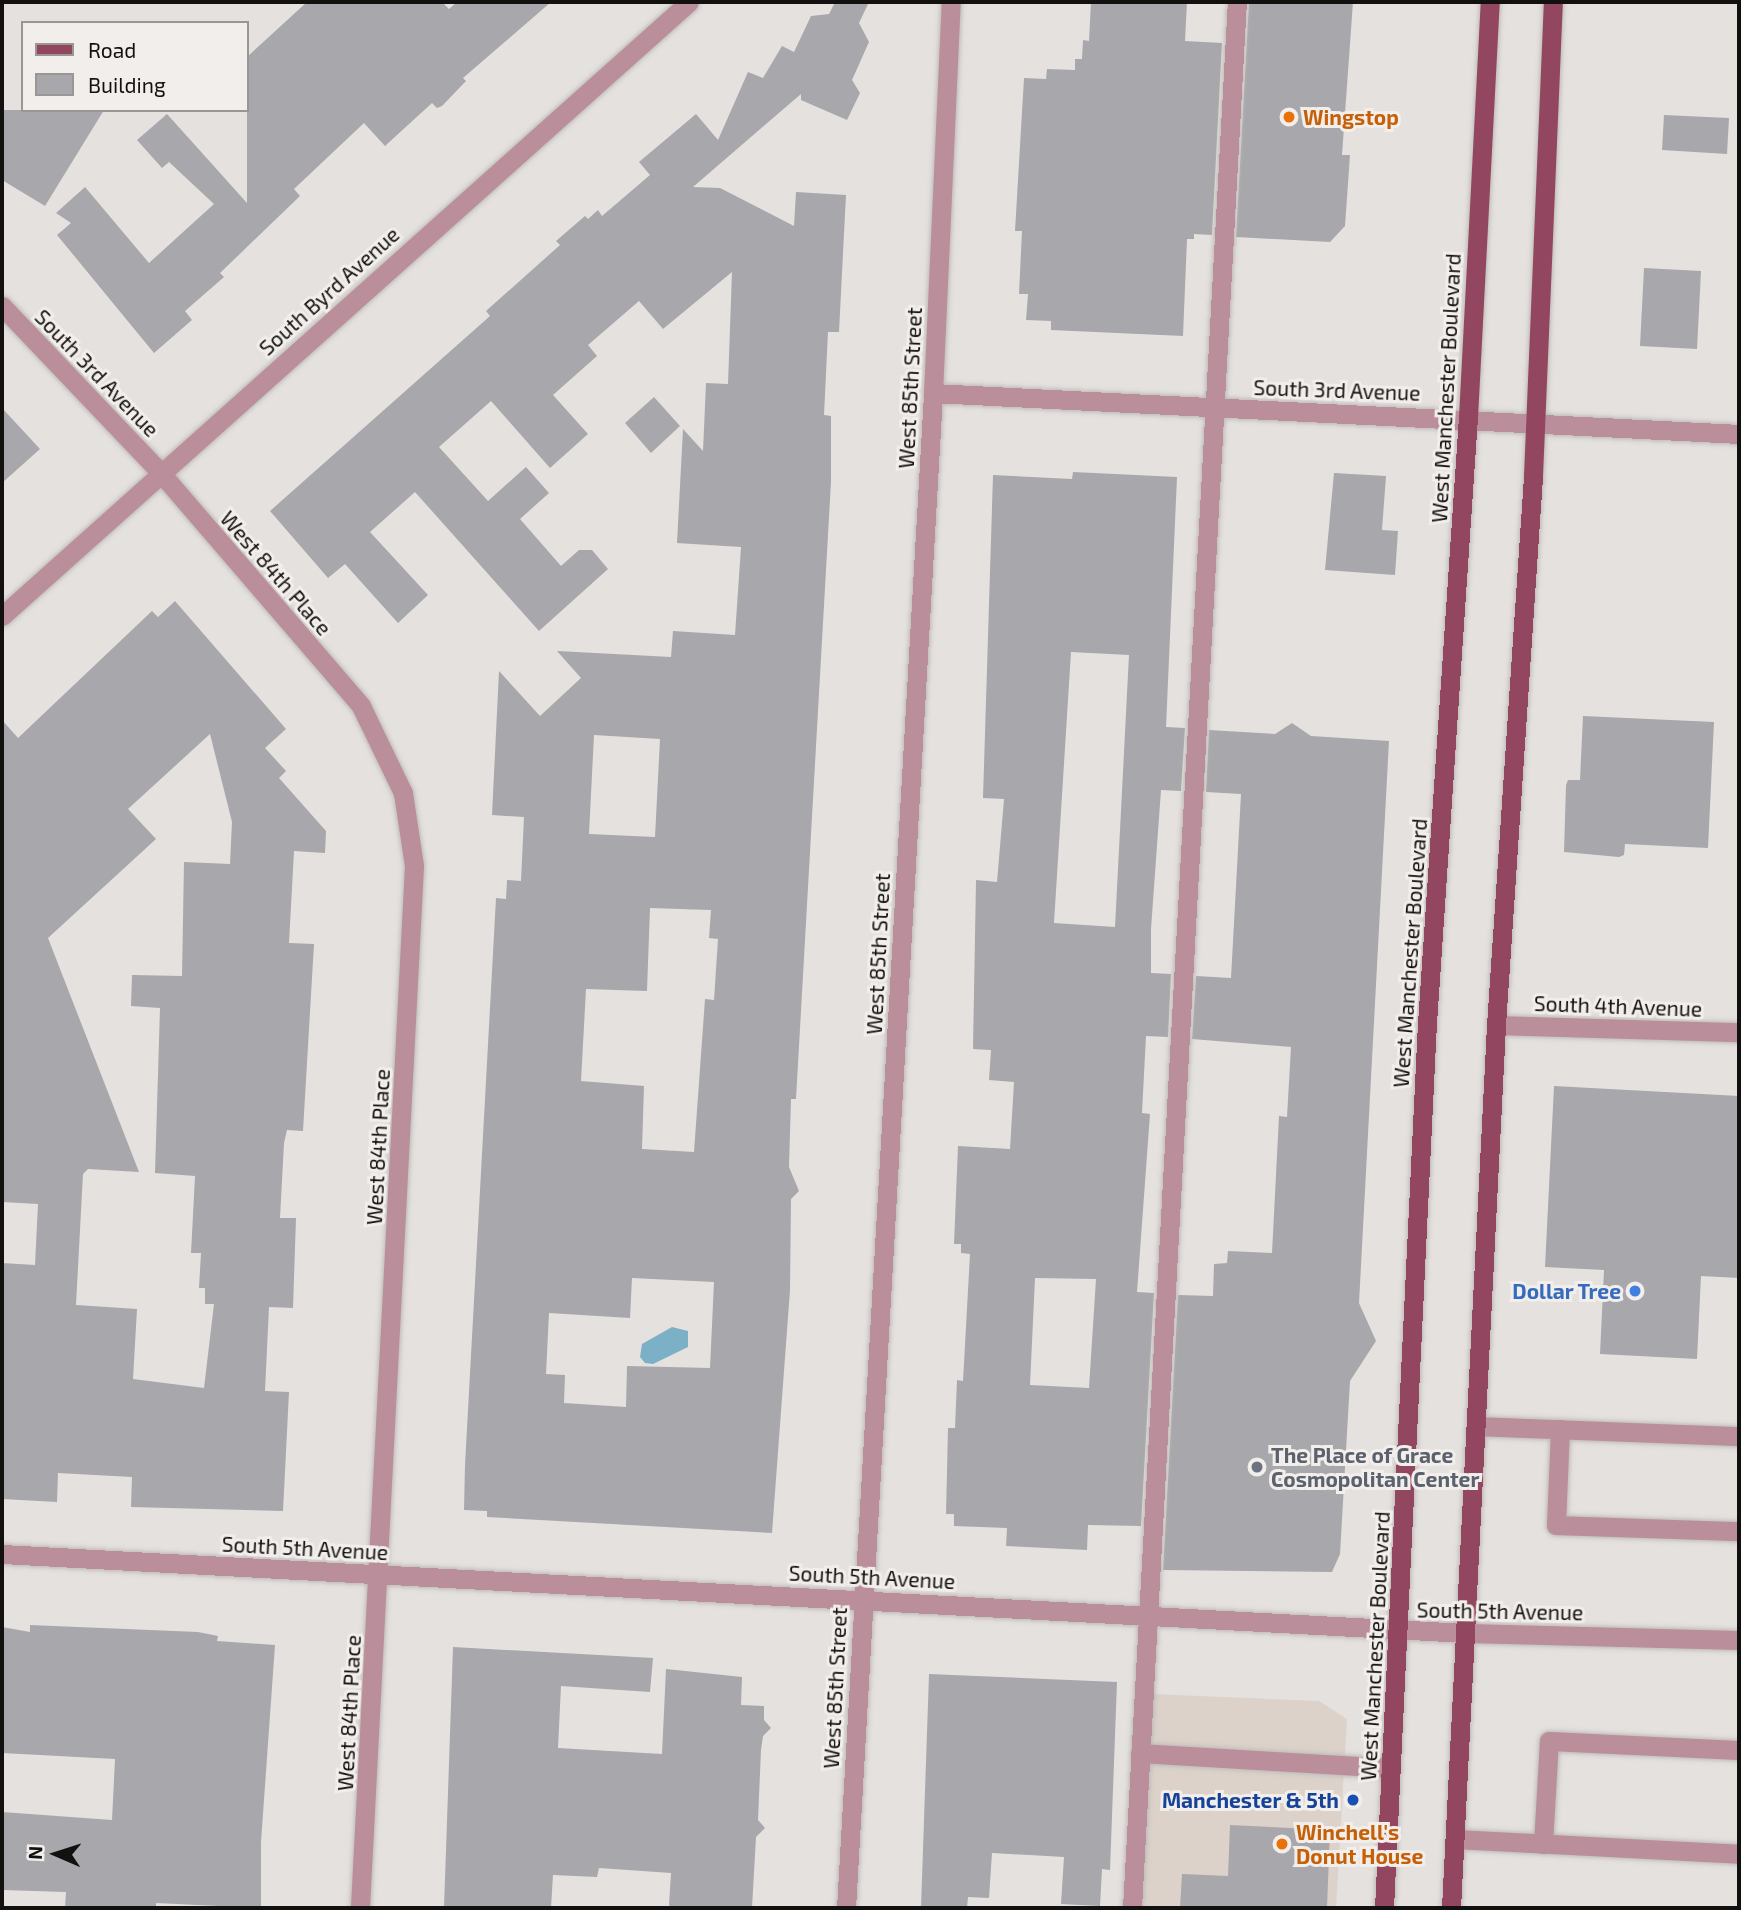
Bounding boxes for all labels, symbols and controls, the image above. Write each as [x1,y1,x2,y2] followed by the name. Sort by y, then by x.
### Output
[21,21,248,112] legend
[88,37,136,62] text: Road
[88,72,166,97] text: Building
[1303,104,1399,130] place label: Wingstop
[1281,109,1297,125] marker: Wingstop
[254,221,404,361] street label: South Byrd Avenue
[1426,252,1466,524] street label: West Manchester Boulevard
[30,304,164,442] street label: South 3rd Avenue
[893,307,927,469] street label: West 85th Street
[1253,374,1421,406] street label: South 3rd Avenue
[215,506,337,640] street label: West 84th Place
[1388,817,1432,1089] street label: West Manchester Boulevard
[861,873,895,1035] street label: West 85th Street
[1533,990,1703,1022] street label: South 4th Avenue
[361,1068,395,1226] street label: West 84th Place
[1511,1278,1621,1304] place label: Dollar Tree
[1627,1283,1643,1299] marker: Dollar Tree
[1271,1442,1479,1492] place label: The Place of Grace Cosmopolitan Center
[1249,1459,1265,1475] marker: The Place of Grace Cosmopolitan Center
[1355,1510,1395,1782] street label: West Manchester Boulevard
[221,1531,389,1565] street label: South 5th Avenue
[788,1560,956,1594] street label: South 5th Avenue
[1416,1597,1584,1625] street label: South 5th Avenue
[818,1607,852,1769] street label: West 85th Street
[332,1634,366,1792] street label: West 84th Place
[1161,1787,1339,1813] place label: Manchester & 5th
[1345,1792,1361,1808] marker: Manchester & 5th
[21,1819,91,1889] north arrow
[1296,1819,1423,1869] place label: Winchell's Donut House
[1274,1836,1290,1852] marker: Winchell's Donut House
[23,1845,46,1860] text: N

